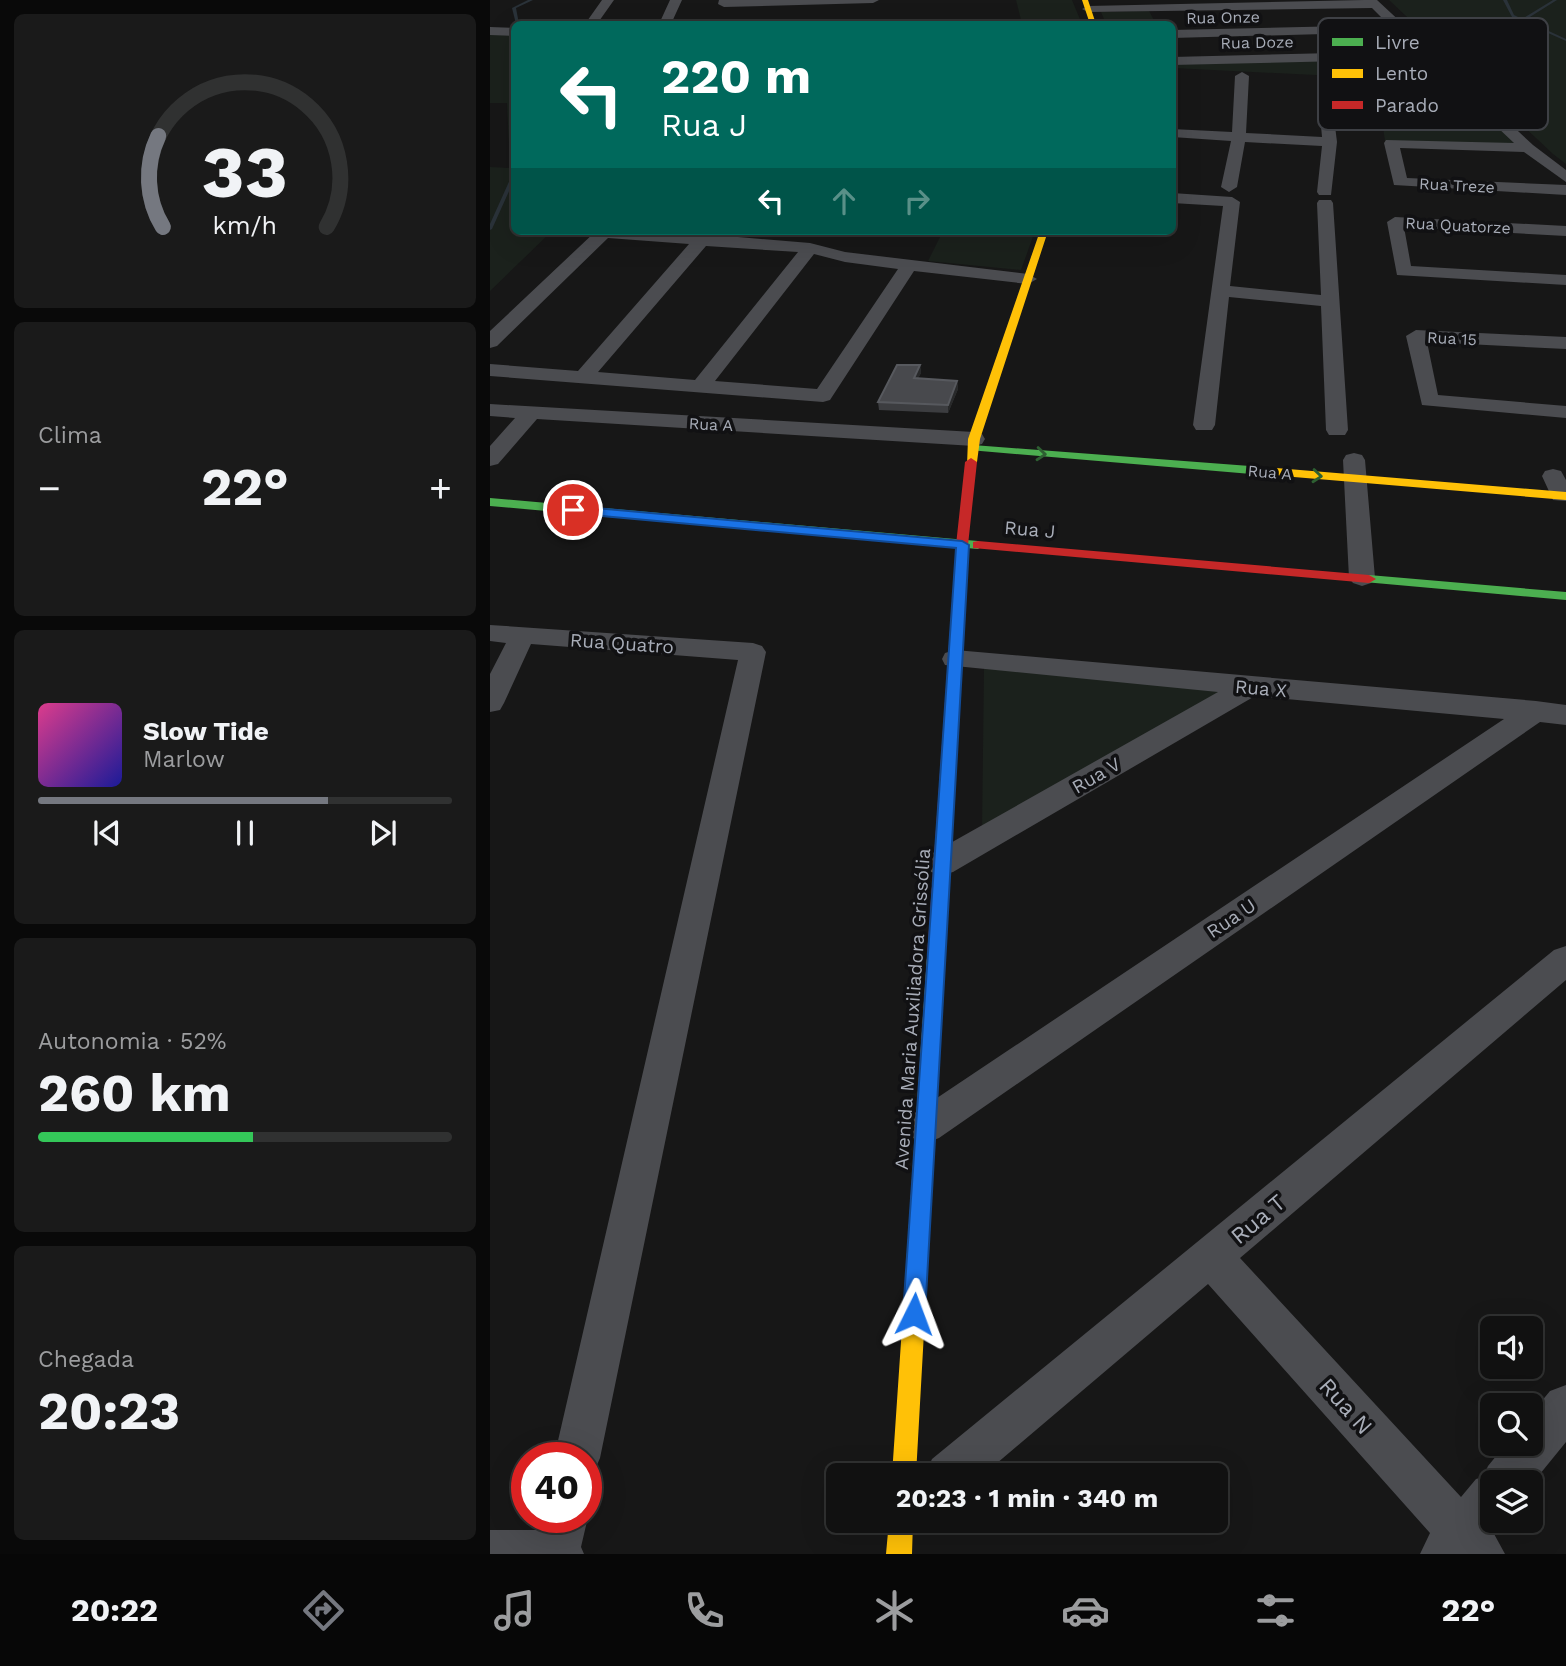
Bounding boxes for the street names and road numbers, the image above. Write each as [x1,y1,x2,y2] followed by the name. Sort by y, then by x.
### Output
[1186,7,1260,28] street label: Rua Onze
[1220,32,1294,53] street label: Rua Doze
[1419,174,1495,197] street label: Rua Treze
[1405,213,1511,238] street label: Rua Quatorze
[1427,328,1477,349] street label: Rua 15
[688,414,734,435] street label: Rua A
[1247,461,1293,484] street label: Rua A
[1003,516,1056,543] street label: Rua J
[569,628,675,659] street label: Rua Quatro
[1234,675,1288,702] street label: Rua X
[1068,752,1125,799] street label: Rua V
[890,847,935,1170] street label: Avenida Maria Auxiliadora Grissólia
[1202,894,1260,943] street label: Rua U
[1226,1189,1291,1250] street label: Rua T
[1313,1373,1378,1440] street label: Rua N

